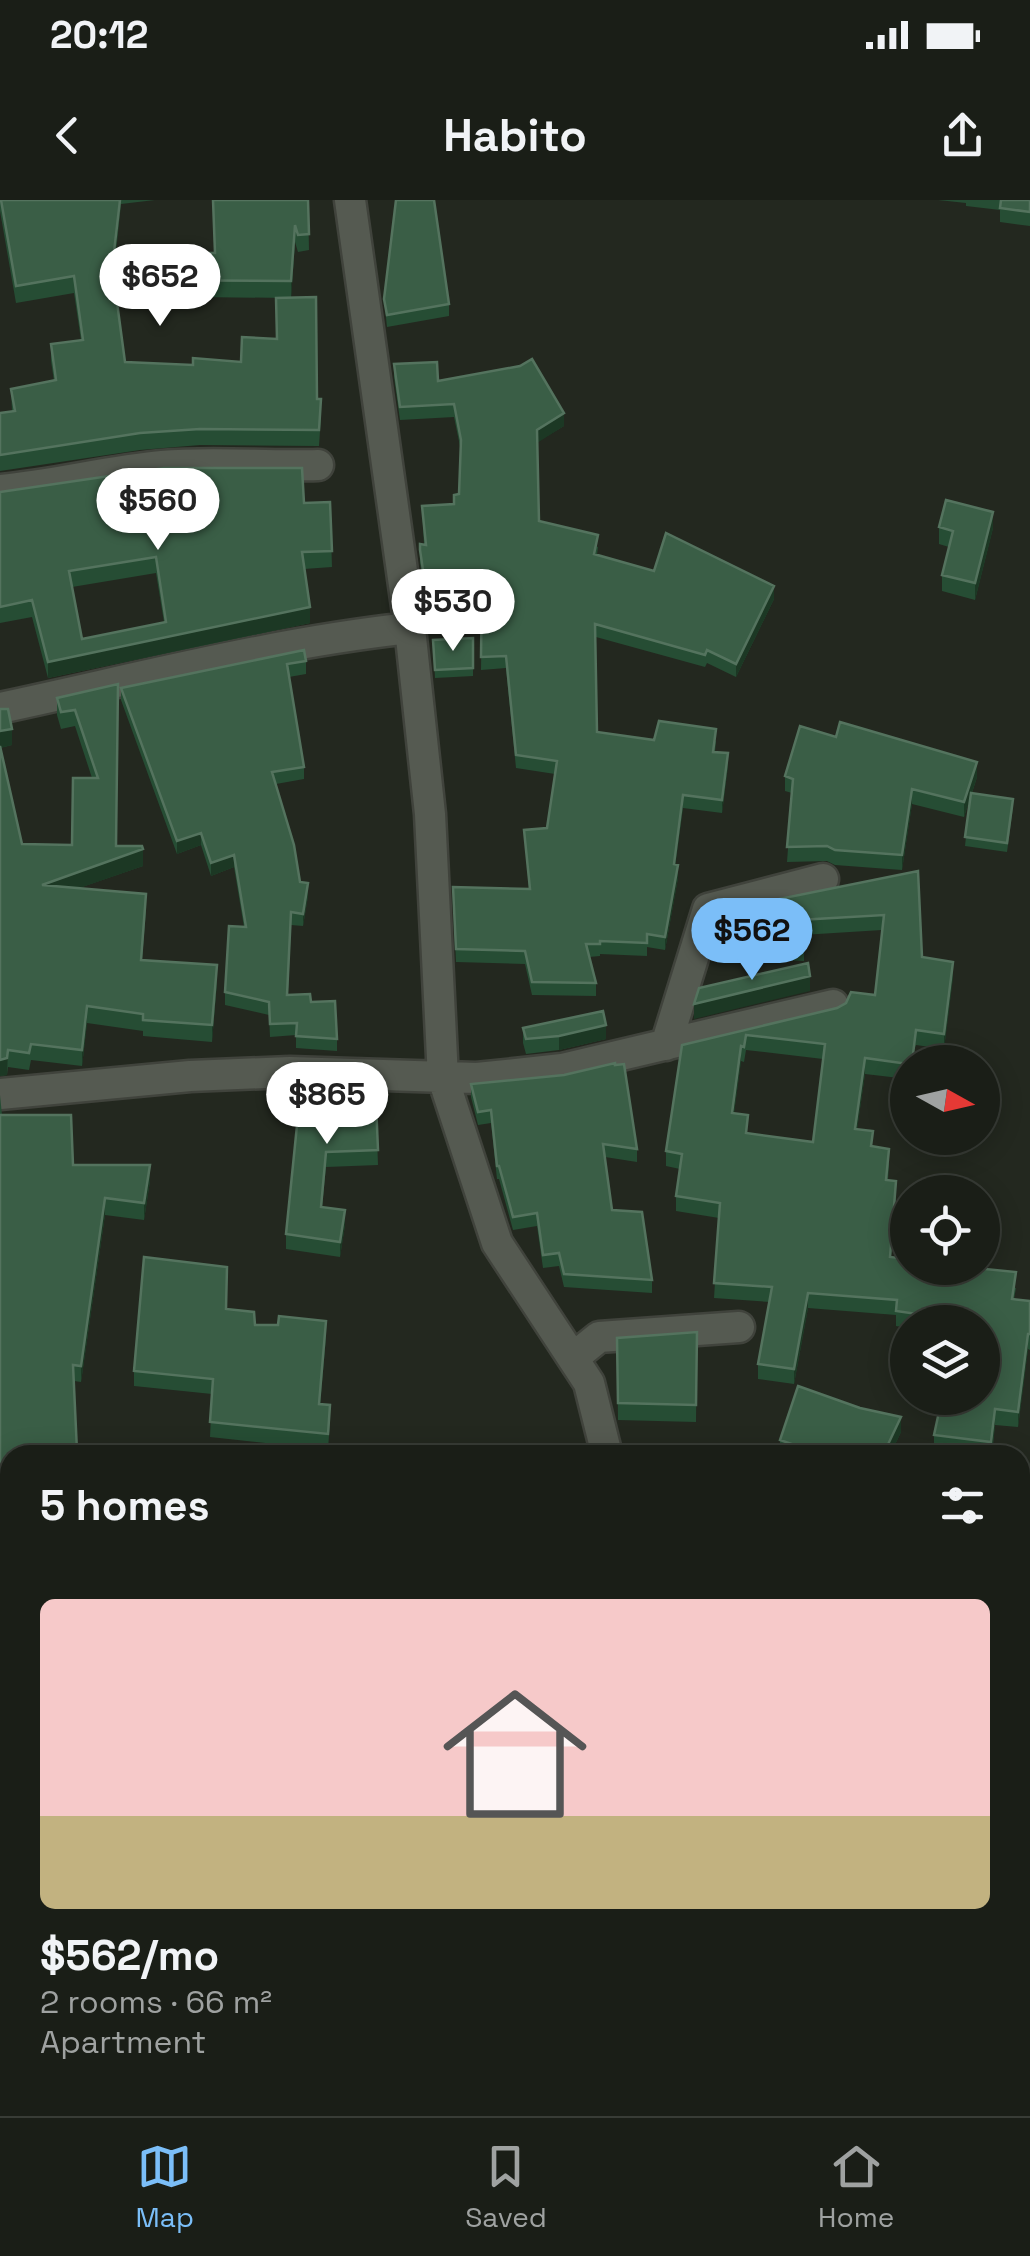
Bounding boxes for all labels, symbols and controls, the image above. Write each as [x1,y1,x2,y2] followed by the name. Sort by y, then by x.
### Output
[50,11,148,59] text: 20:12
[443,107,587,164] text: Habito
[40,108,95,163] icon: back
[935,108,990,163] icon: share
[101,244,219,329] pin: $652
[121,256,199,296] text: $652
[99,468,217,553] pin: $560
[118,480,198,520] text: $560
[394,569,512,654] pin: $530
[414,581,492,621] text: $530
[693,898,811,983] pin: $562
[713,910,791,950] text: $562
[890,1045,1000,1155] north arrow
[890,1045,1000,1415] map controls
[268,1062,386,1147] pin: $865
[288,1074,366,1114] text: $865
[890,1175,1000,1285] button: locate
[890,1305,1000,1415] button: layers
[935,1478,990,1533] icon: filters
[40,1479,210,1532] text: 5 homes
[425,1664,605,1844] icon: home
[40,1929,219,1982] text: $562/mo
[40,1982,272,2022] text: 2 rooms · 66 m²
[40,2022,206,2062] text: Apartment
[136,2139,194,2235] tab: Map
[465,2139,547,2235] tab: Saved
[818,2139,894,2235] tab: Home

